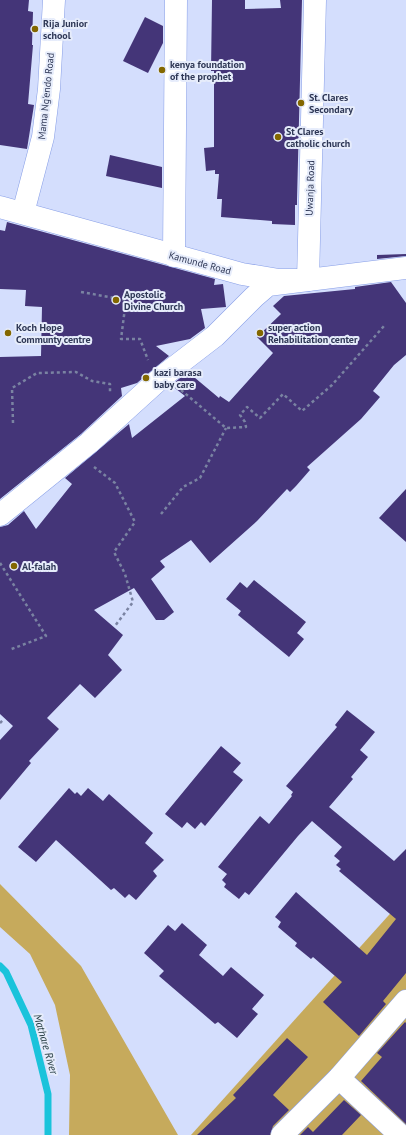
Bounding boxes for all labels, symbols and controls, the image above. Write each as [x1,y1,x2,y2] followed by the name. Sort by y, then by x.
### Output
[43,17,88,42] place label: Rija Junior school
[30,24,40,34] marker: Rija Junior school
[35,52,57,140] street label: Mama Ng'endo Road
[170,58,244,83] place label: kenya foundation of the prophet
[157,65,167,75] marker: kenya foundation of the prophet
[309,91,353,116] place label: St. Clares Secondary
[296,98,306,108] marker: St. Clares Secondary
[286,125,350,150] place label: St Clares catholic church
[273,132,283,142] marker: St Clares catholic church
[303,160,317,216] street label: Uwanja Road
[167,248,233,278] street label: Kamunde Road
[124,288,183,313] place label: Apostolic Divine Church
[111,295,121,305] marker: Apostolic Divine Church
[16,321,91,346] place label: Koch Hope Communty centre
[268,321,358,346] place label: super action Rehabilitation center
[3,328,13,338] marker: Koch Hope Communty centre
[255,328,265,338] marker: super action Rehabilitation center
[154,366,202,391] place label: kazi barasa baby care
[141,373,151,383] marker: kazi barasa baby care
[22,560,56,573] place label: Al-falah
[9,561,19,571] marker: Al-falah
[31,1012,62,1077] water label: Mathare River

